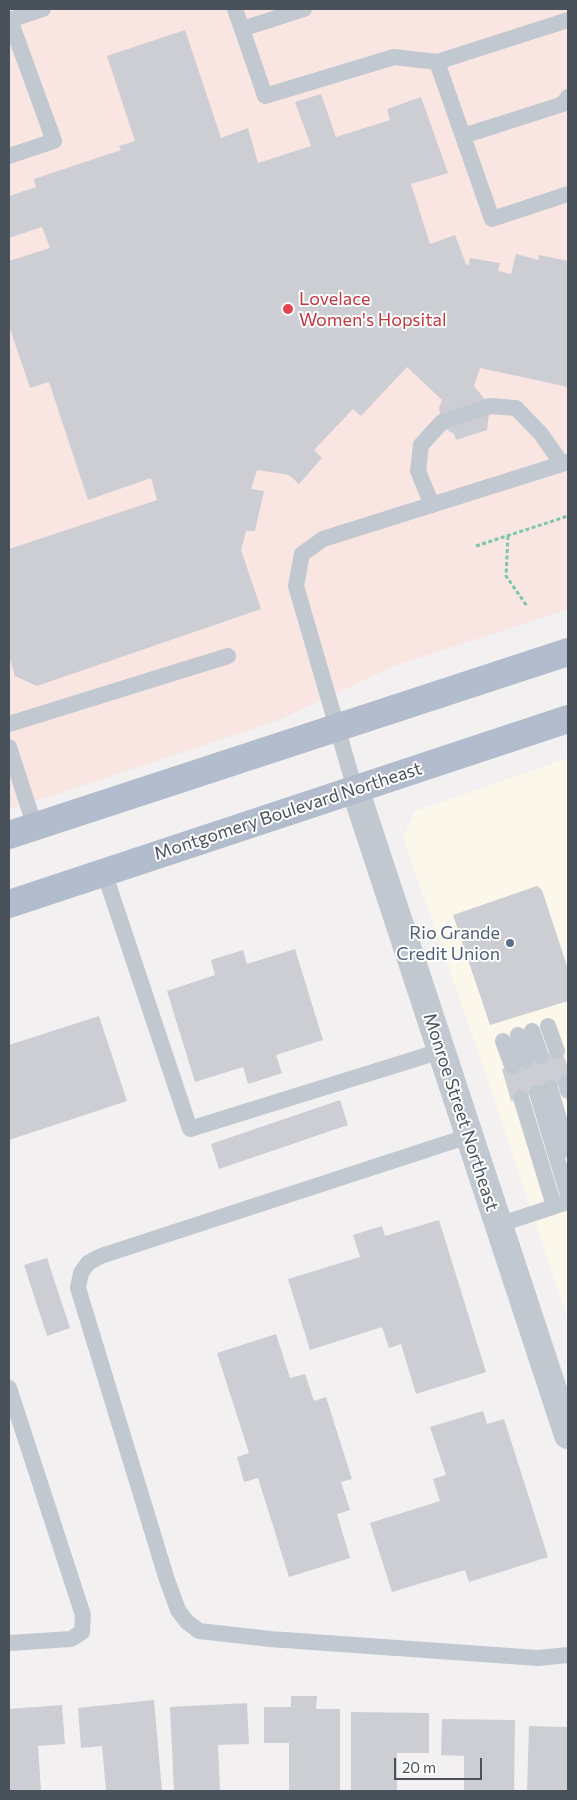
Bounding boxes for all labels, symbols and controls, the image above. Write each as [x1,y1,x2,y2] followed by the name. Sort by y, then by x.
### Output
[299,288,447,330] place label: Lovelace Women's Hopsital
[281,302,295,316] marker: Lovelace Women's Hopsital
[151,757,425,865] street label: Montgomery Boulevard Northeast
[396,922,500,964] place label: Rio Grande Credit Union
[504,937,516,949] marker: Rio Grande Credit Union
[419,1010,503,1214] street label: Monroe Street Northeast
[397,1748,484,1780] scale bar
[402,1758,436,1776] text: 20 m

